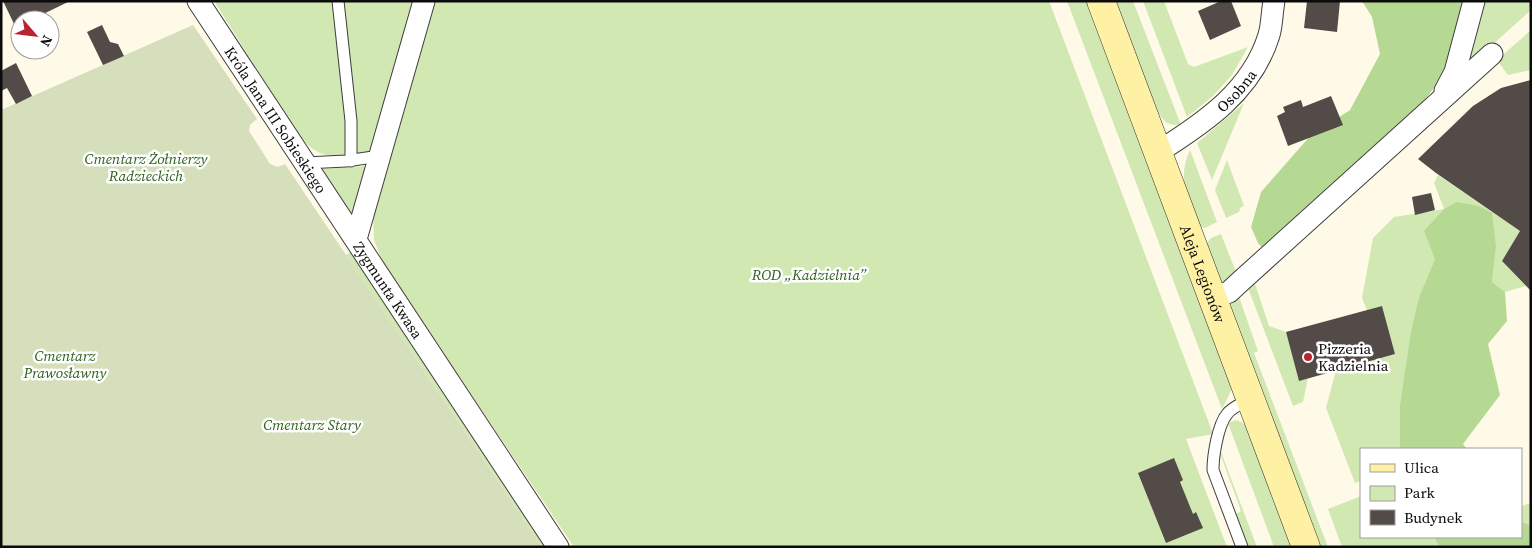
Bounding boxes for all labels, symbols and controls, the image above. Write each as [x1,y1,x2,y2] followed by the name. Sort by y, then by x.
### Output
[10,10,60,60] north arrow
[35,32,58,50] text: N
[220,42,332,197] street label: Króla Jana III Sobieskiego
[1212,65,1261,116] street label: Osobna
[85,148,208,186] park label: Cmentarz Żołnierzy Radzieckich
[1175,221,1231,326] street label: Aleja Legionów
[349,237,428,343] street label: Zygmunta Kwasa
[751,264,867,285] park label: ROD „Kadzielnia”
[1318,338,1389,376] place label: Pizzeria Kadzielnia
[23,345,107,383] park label: Cmentarz Prawosławny
[1302,351,1314,363] marker: Pizzeria Kadzielnia
[263,414,362,435] park label: Cmentarz Stary
[1360,448,1522,538] legend
[1404,457,1439,478] text: Ulica
[1404,482,1436,503] text: Park
[1404,507,1463,528] text: Budynek

